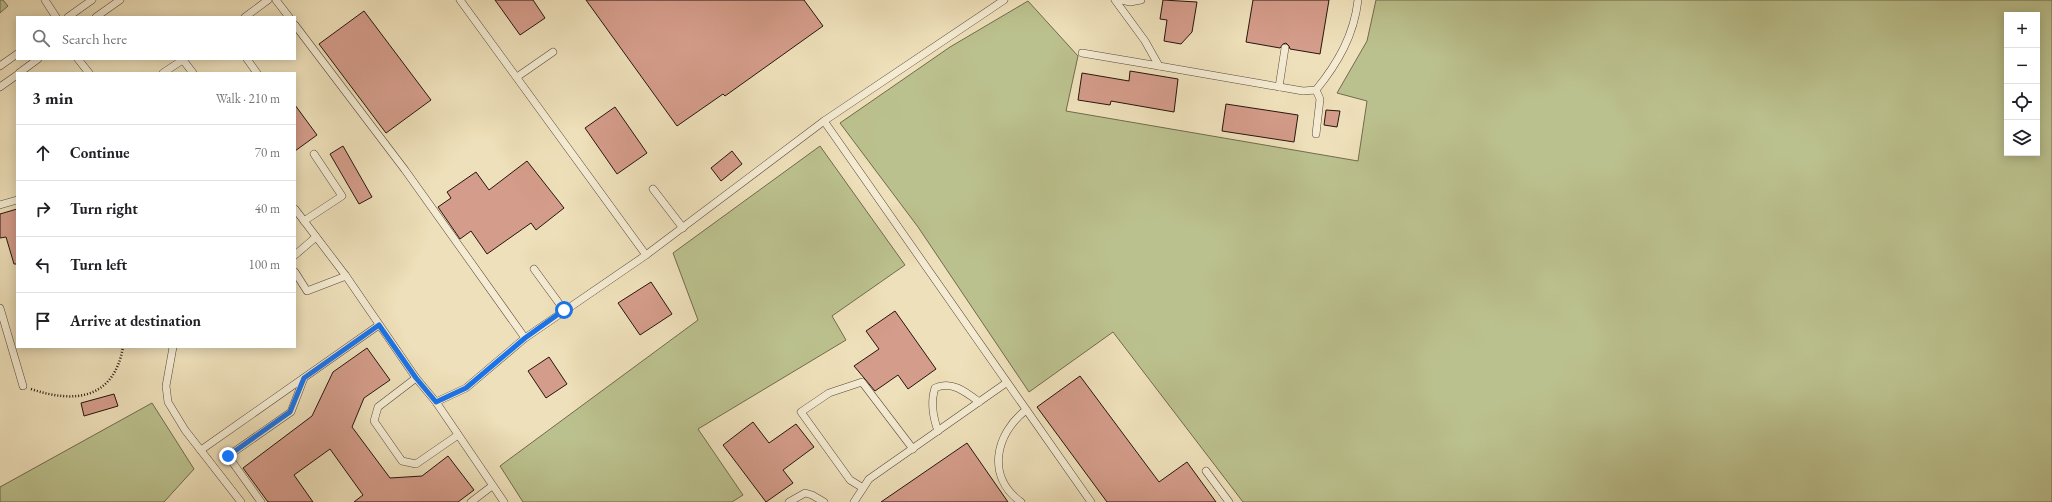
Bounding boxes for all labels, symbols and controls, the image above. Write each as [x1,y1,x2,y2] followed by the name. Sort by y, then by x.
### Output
[2004,12,2040,156] map controls
[2004,12,2040,48] button: +
[16,16,296,60] search box
[30,27,52,49] icon: search
[62,29,127,48] text: Search here
[2004,48,2040,84] button: −
[2004,84,2040,120] button: locate
[32,87,73,109] text: 3 min
[216,90,280,107] text: Walk · 210 m
[2004,120,2040,156] button: layers
[32,142,54,164] icon: ahead
[70,143,130,162] text: Continue
[255,144,280,161] text: 70 m
[32,198,54,220] icon: right
[70,199,138,218] text: Turn right
[255,200,280,217] text: 40 m
[32,254,54,276] icon: left
[70,255,127,274] text: Turn left
[249,256,280,273] text: 100 m
[555,301,573,319] route start
[32,310,54,332] icon: arrive
[70,311,201,330] text: Arrive at destination
[219,447,237,465] route end

